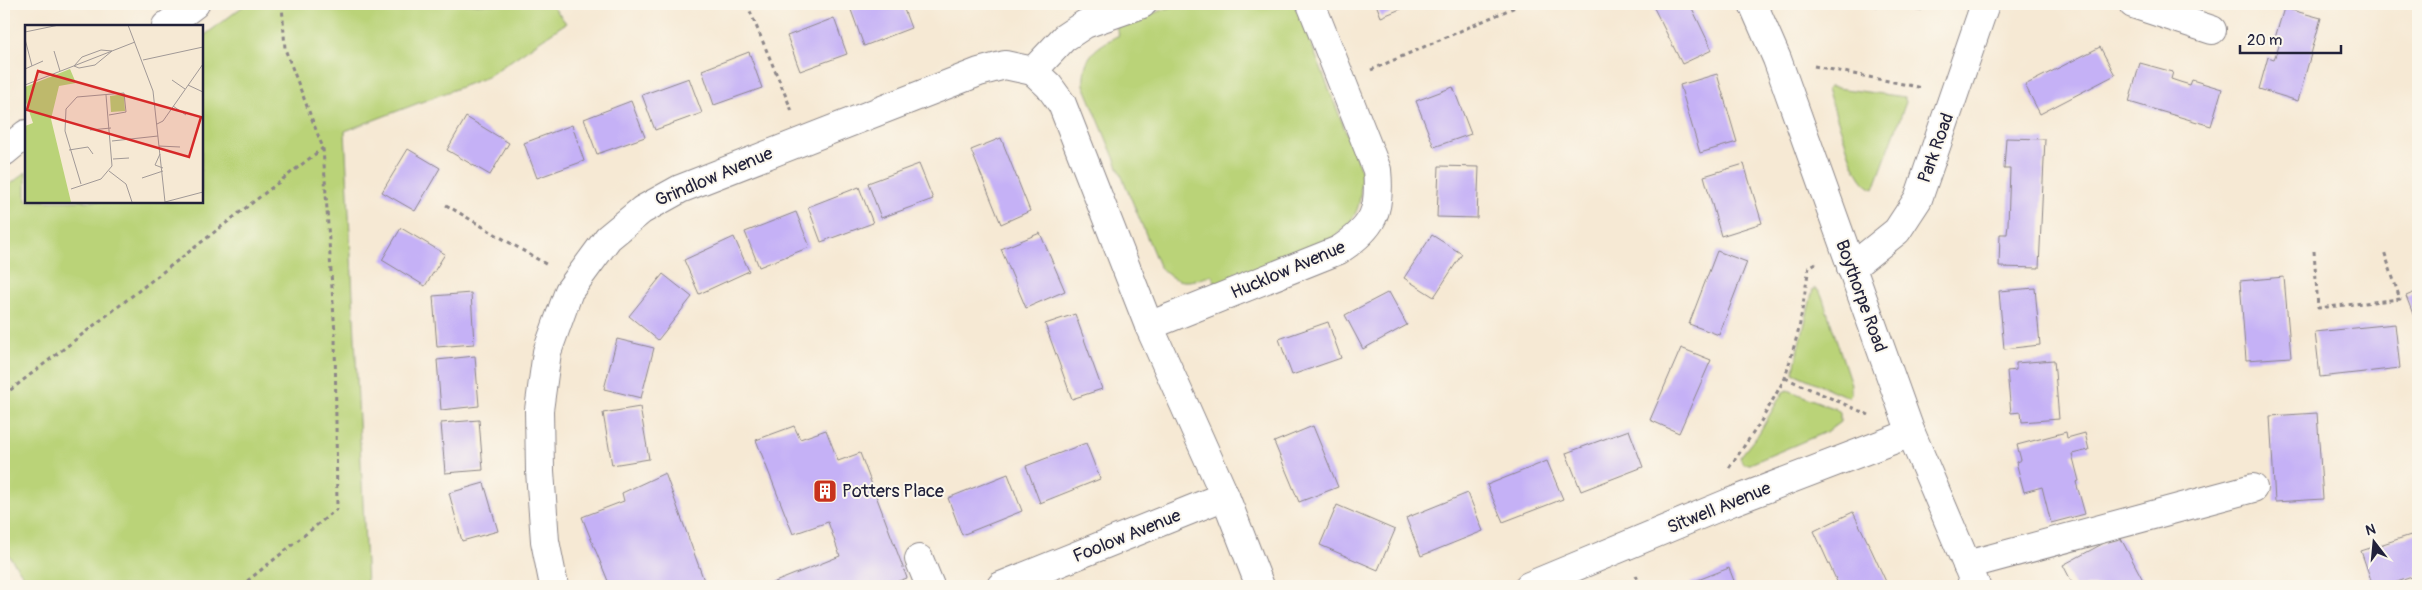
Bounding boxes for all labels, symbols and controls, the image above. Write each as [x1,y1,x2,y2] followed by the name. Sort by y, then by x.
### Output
[2240,22,2341,54] scale bar
[25,25,202,202] inset map
[2247,31,2282,50] text: 20 m
[1913,110,1959,186] street label: Park Road
[652,142,776,212] street label: Grindlow Avenue
[1227,235,1349,304] street label: Hucklow Avenue
[1830,237,1892,355] street label: Boythorpe Road
[1664,477,1774,539] street label: Sitwell Avenue
[812,478,838,504] building icon: Potters Place
[842,480,944,503] place label: Potters Place
[1070,504,1184,568] street label: Foolow Avenue
[2350,518,2400,568] north arrow
[2364,521,2377,539] text: N

